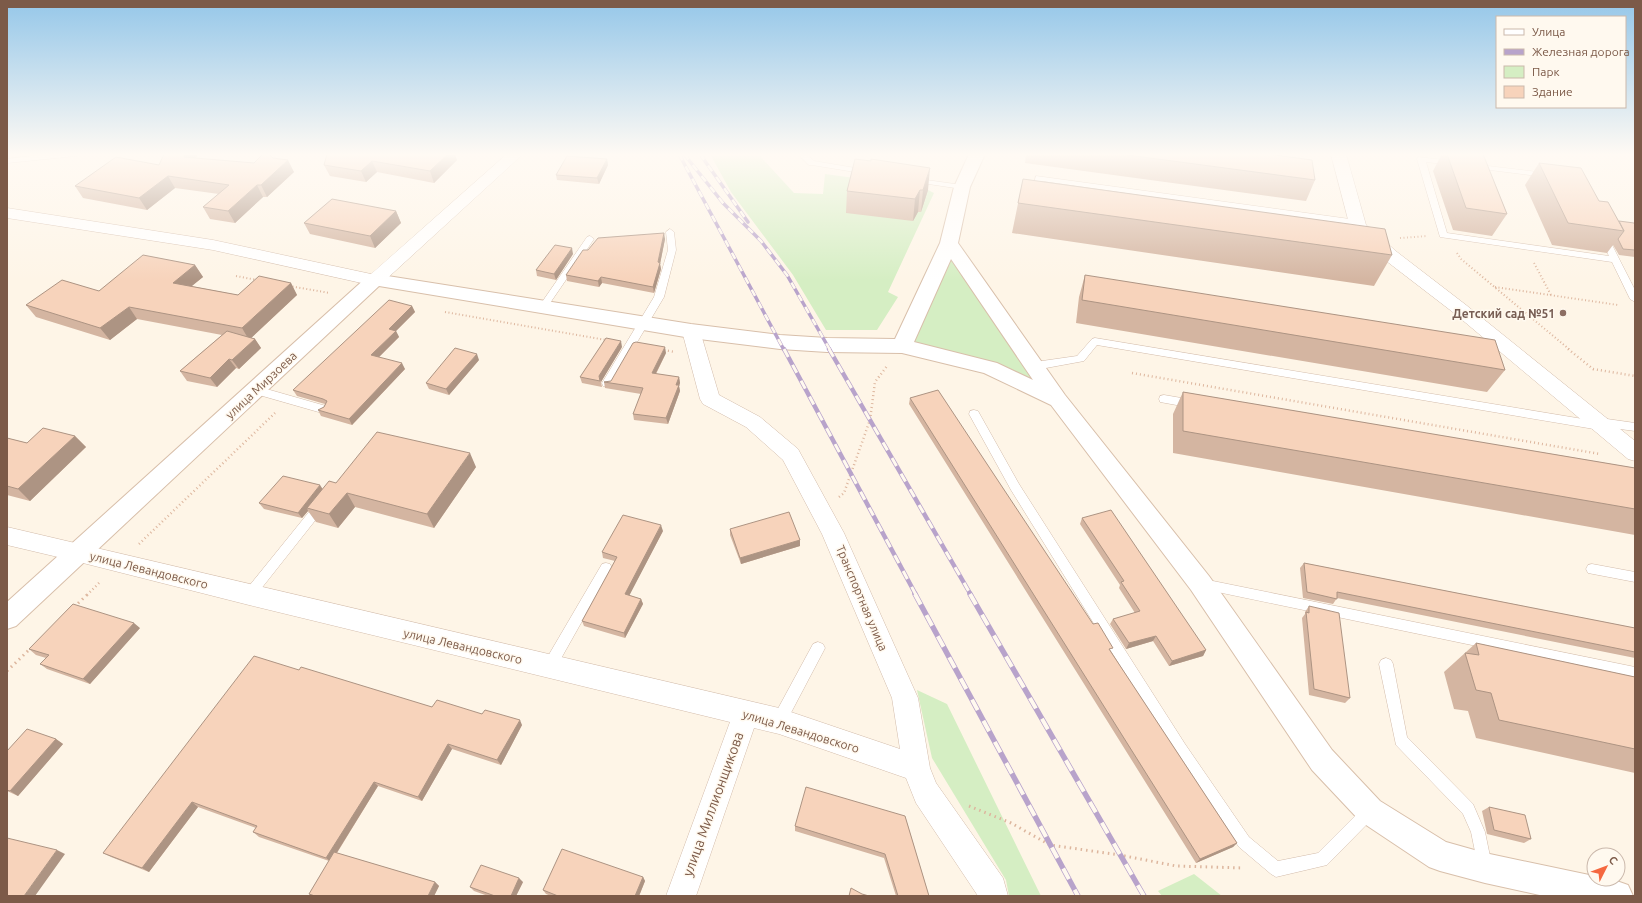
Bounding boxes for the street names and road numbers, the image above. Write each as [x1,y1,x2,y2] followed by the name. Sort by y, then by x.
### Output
[223,349,299,421] street label: улица Мирзоева
[834,543,890,653] street label: Транспортная улица
[89,549,209,591] street label: улица Левандовского
[402,626,524,666] street label: улица Левандовского
[741,707,861,755] street label: улица Левандовского
[679,729,747,879] street label: улица Миллионщикова

